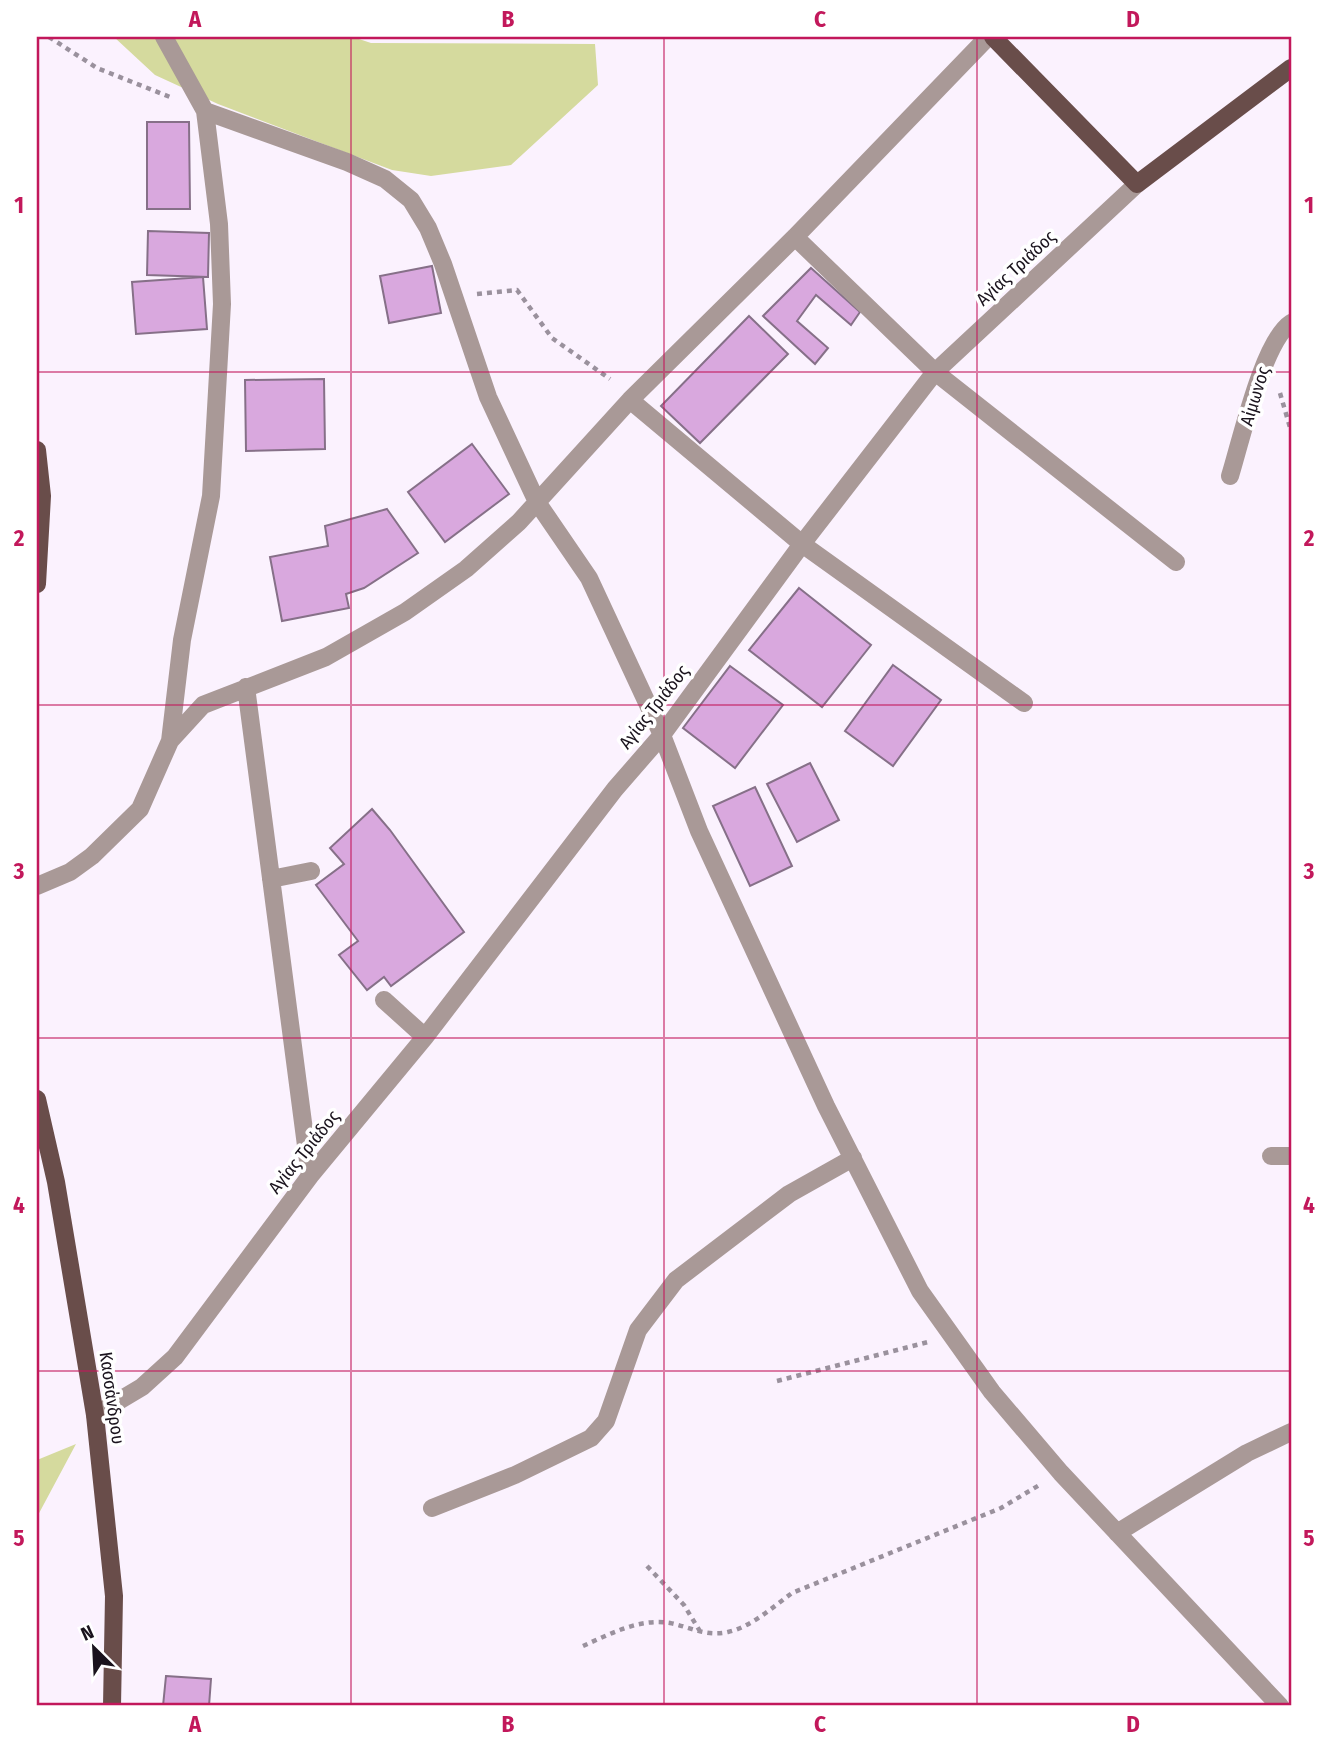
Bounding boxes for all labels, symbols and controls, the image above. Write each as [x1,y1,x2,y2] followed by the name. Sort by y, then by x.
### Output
[188,5,202,33] text: A
[502,5,515,33] text: B
[814,5,826,33] text: C
[1126,5,1140,33] text: D
[14,191,24,219] text: 1
[1304,191,1314,219] text: 1
[972,225,1061,310] street label: Αγίας Τριάδος
[1236,363,1275,428] street label: Αίμωνος
[13,524,25,552] text: 2
[1303,524,1315,552] text: 2
[614,660,694,753] street label: Αγίας Τριάδος
[13,857,25,885] text: 3
[1303,857,1315,885] text: 3
[264,1106,344,1198] street label: Αγίας Τριάδος
[13,1191,25,1219] text: 4
[1303,1191,1315,1219] text: 4
[95,1350,129,1446] street label: Κασσάνδρου
[13,1524,25,1552] text: 5
[1303,1524,1315,1552] text: 5
[60,1614,130,1684] north arrow
[77,1620,97,1646] text: N
[188,1710,202,1738] text: A
[502,1710,515,1738] text: B
[814,1710,826,1738] text: C
[1126,1710,1140,1738] text: D

